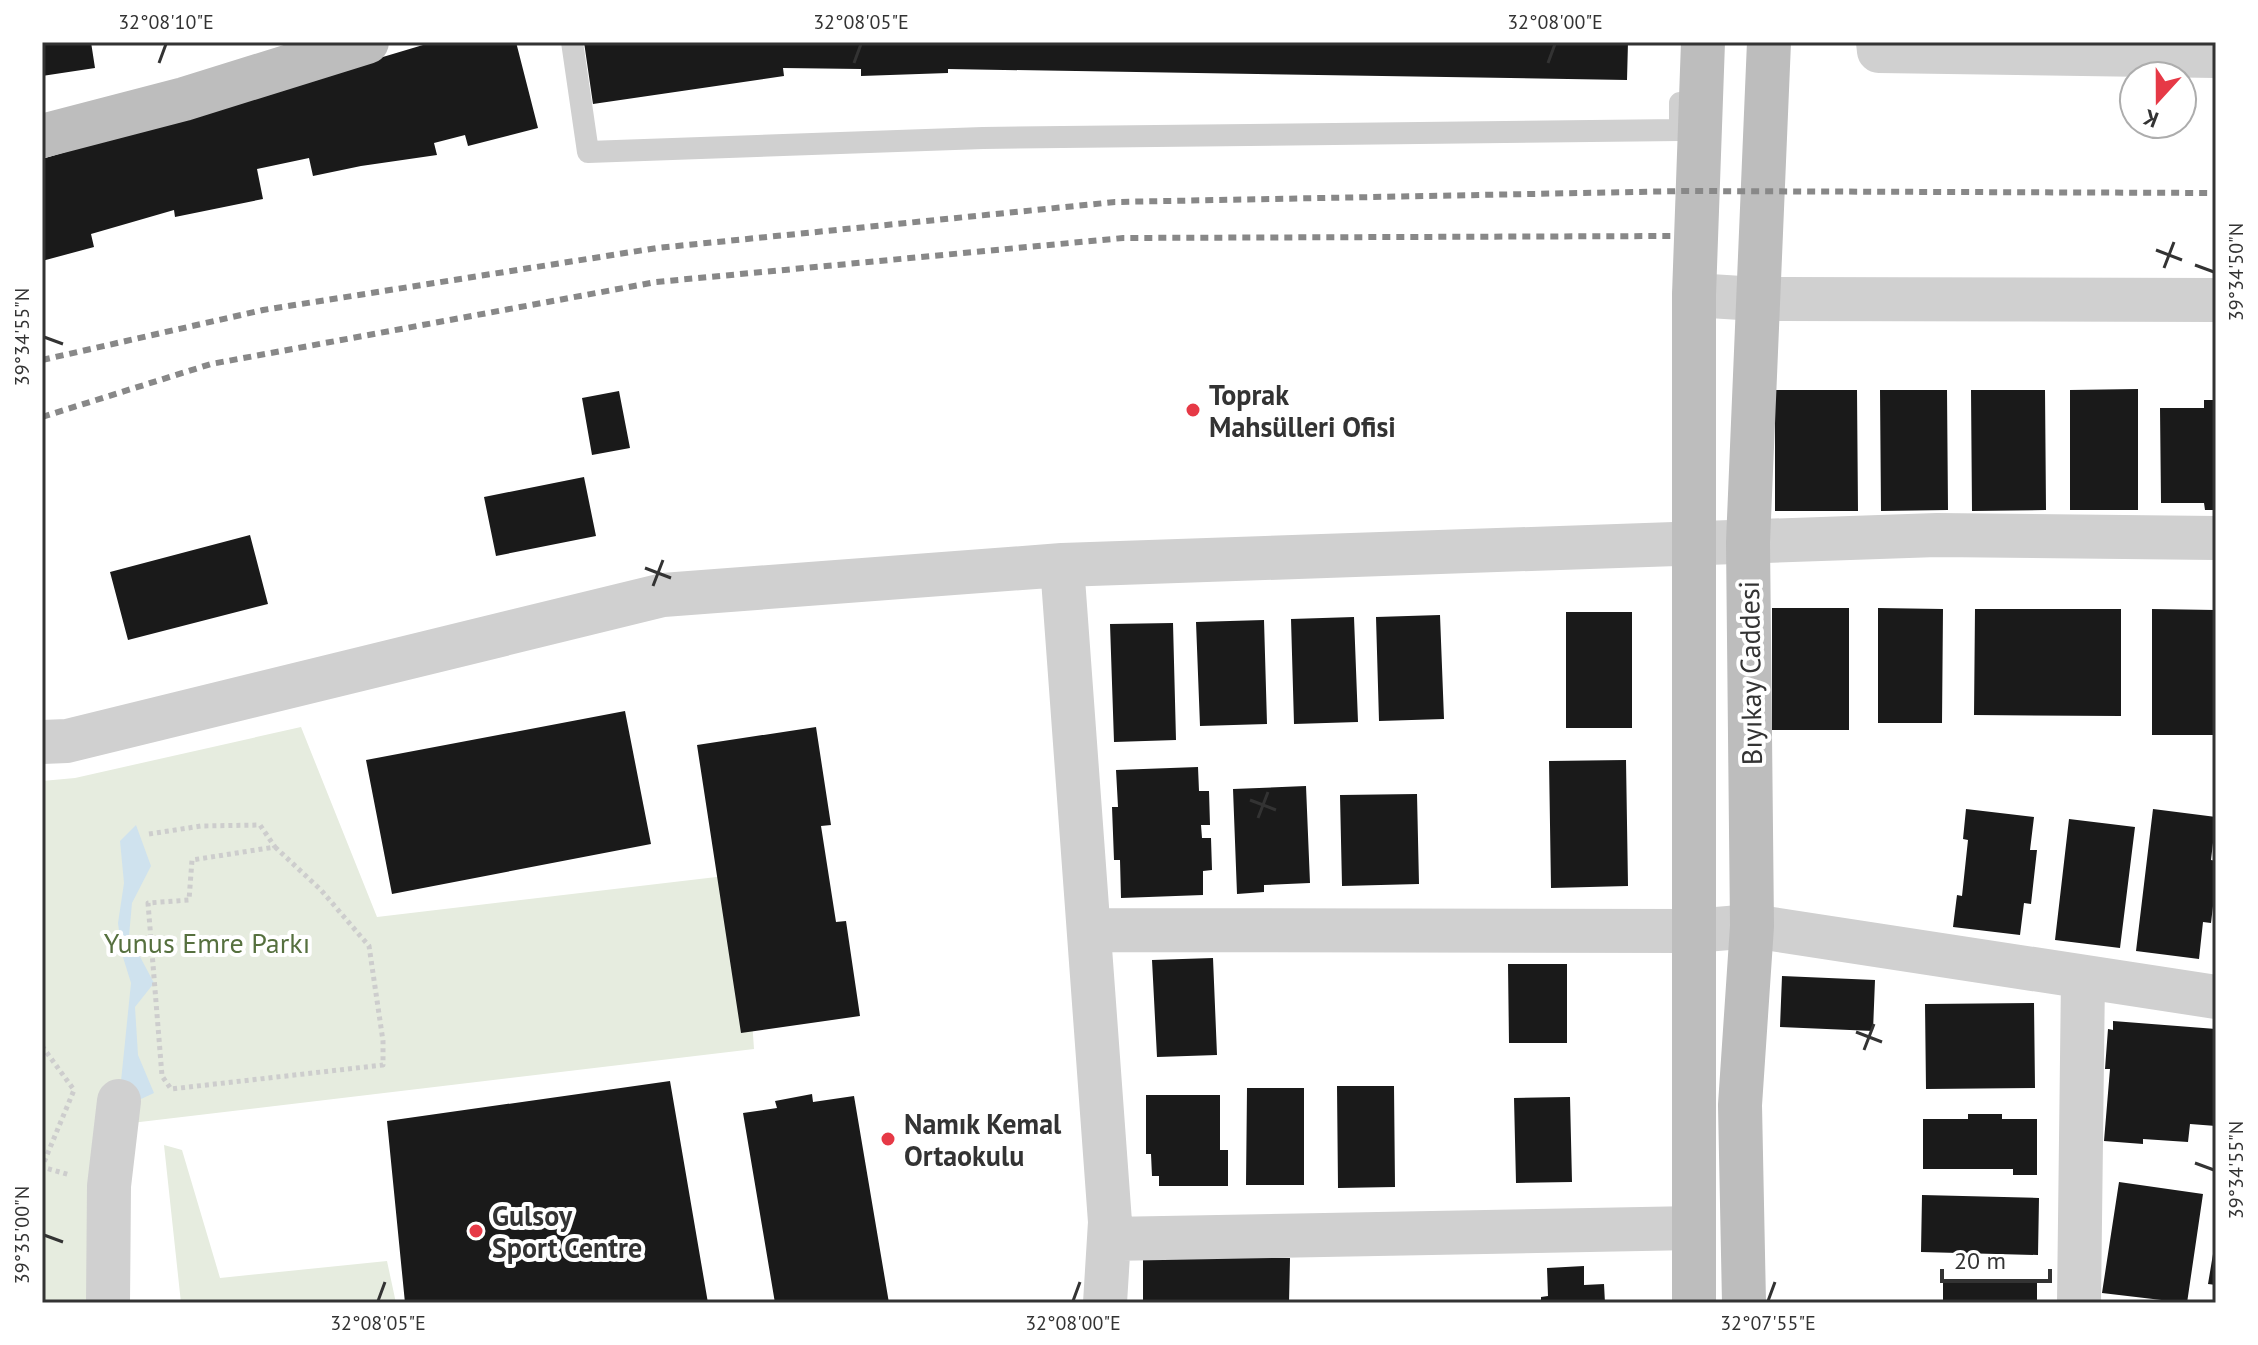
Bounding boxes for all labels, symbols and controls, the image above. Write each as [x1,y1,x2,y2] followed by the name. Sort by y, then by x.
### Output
[118,9,214,35] text: 32°08'10"E
[813,9,909,35] text: 32°08'05"E
[1507,9,1603,35] text: 32°08'00"E
[2118,60,2198,140] north arrow
[2139,103,2162,134] text: K
[2223,223,2249,321] text: 39°34'50"N
[9,288,35,386] text: 39°34'55"N
[1209,376,1396,445] place label: Toprak Mahsülleri Ofisi
[1184,401,1202,419] marker: Toprak Mahsülleri Ofisi
[1730,581,1770,765] street label: Bıyıkay Caddesi
[104,924,310,961] park label: Yunus Emre Parkı
[904,1105,1062,1174] place label: Namık Kemal Ortaokulu
[2223,1121,2249,1219] text: 39°34'55"N
[879,1130,897,1148] marker: Namık Kemal Ortaokulu
[9,1186,35,1284] text: 39°35'00"N
[492,1197,642,1266] place label: Gulsoy Sport Centre
[467,1222,485,1240] marker: Gulsoy Sport Centre
[1942,1233,2050,1283] scale bar
[1954,1245,2006,1276] text: 20 m
[330,1310,426,1336] text: 32°08'05"E
[1025,1310,1121,1336] text: 32°08'00"E
[1720,1310,1816,1336] text: 32°07'55"E

